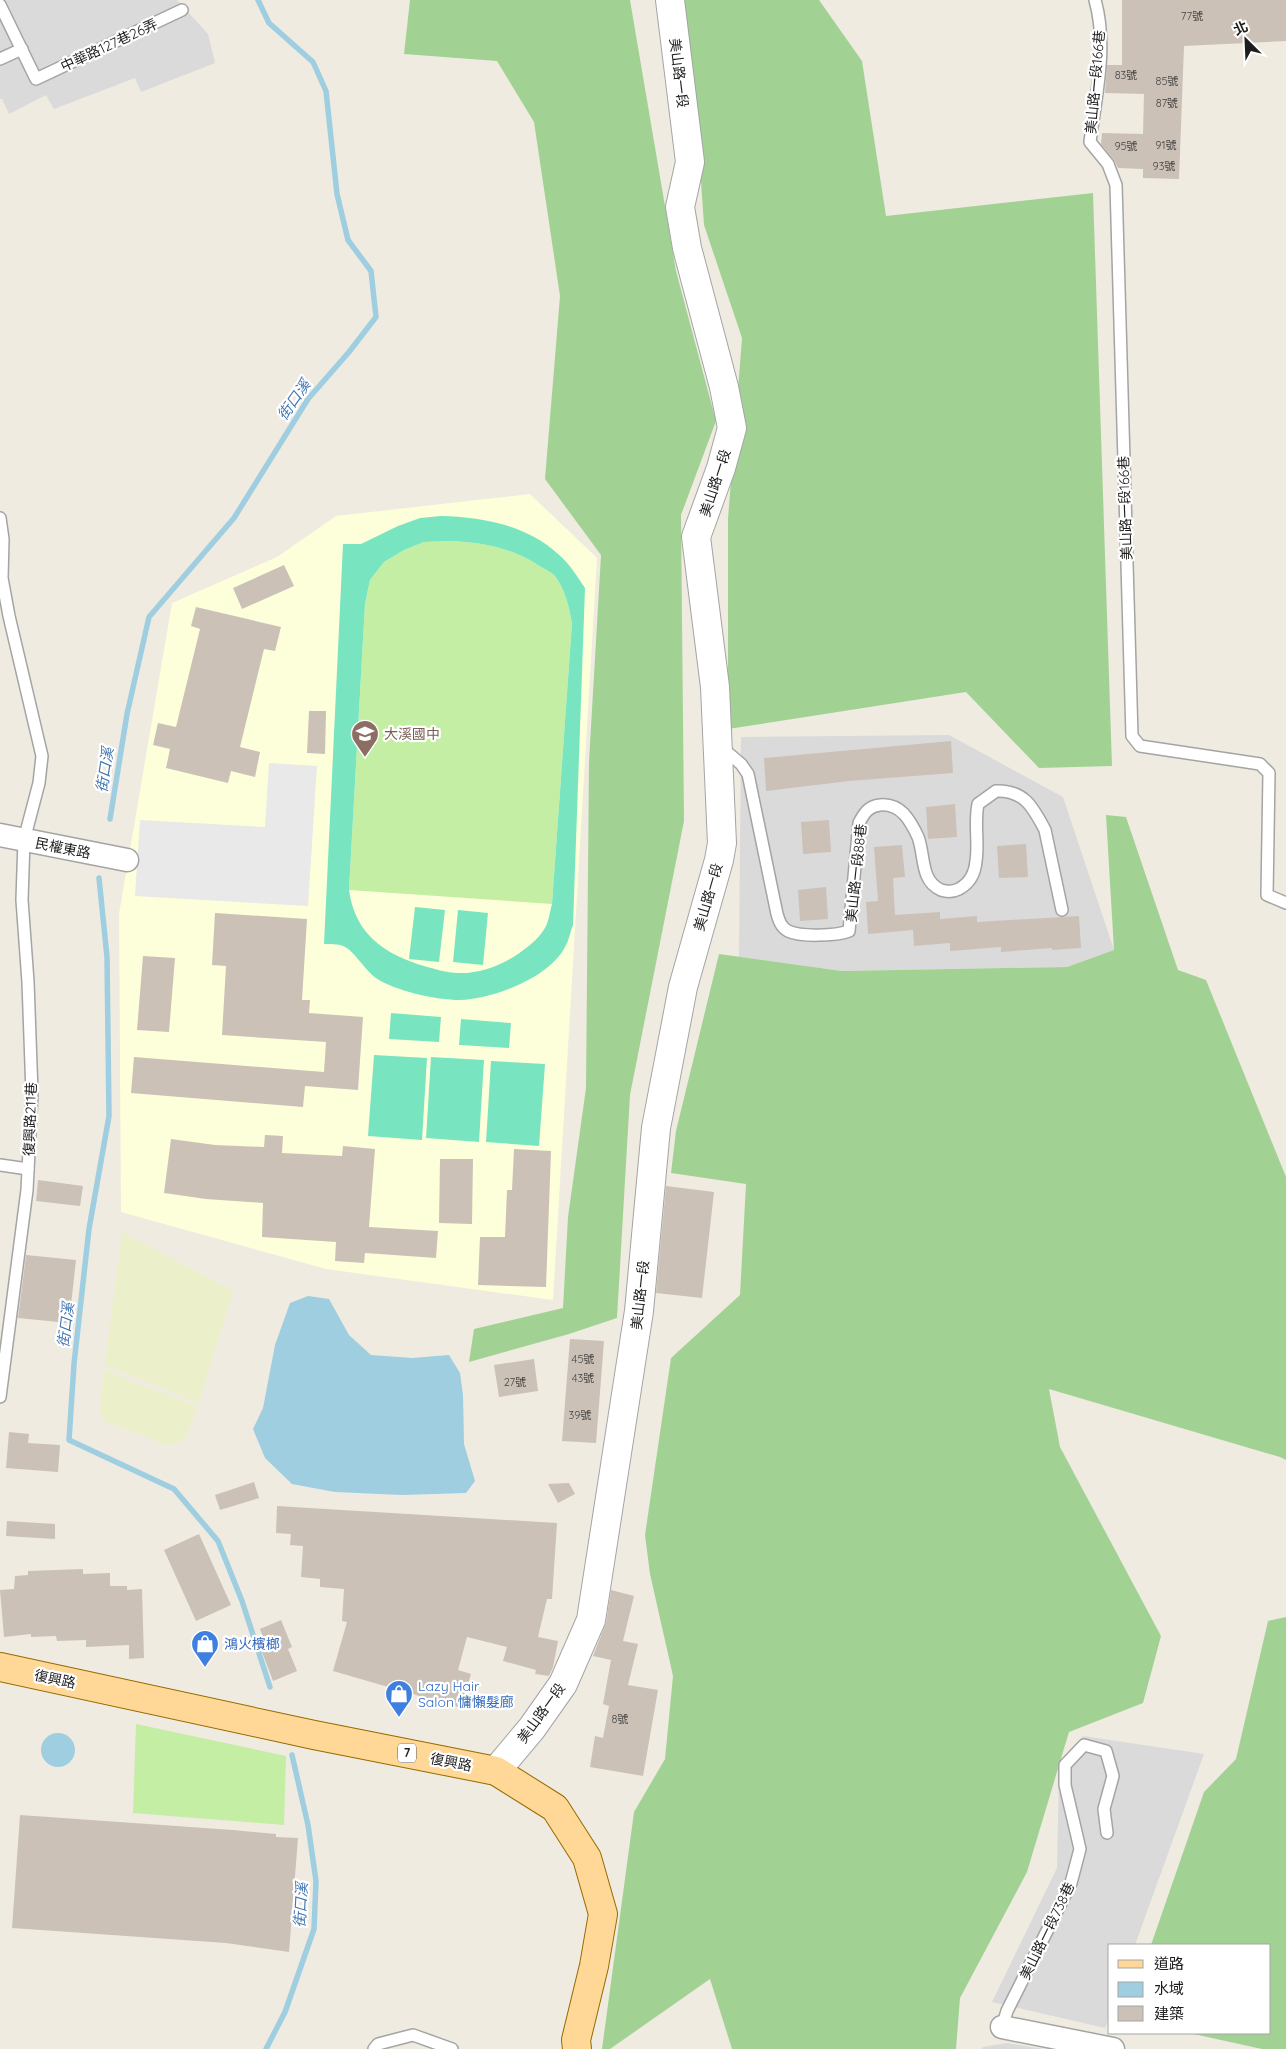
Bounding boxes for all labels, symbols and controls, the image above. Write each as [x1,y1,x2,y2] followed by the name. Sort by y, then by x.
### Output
[1181,9,1203,23] house number: 77號
[58,15,160,75] street label: 中華路127巷26弄
[1221,15,1271,65] north arrow
[1231,17,1251,39] text: 北
[1081,29,1109,135] street label: 美山路一段166巷
[666,37,692,109] street label: 美山路一段
[1115,68,1137,82] house number: 83號
[1156,74,1178,88] house number: 85號
[1156,96,1178,110] house number: 87號
[1155,138,1177,152] house number: 91號
[1114,139,1138,153] house number: 95號
[1153,159,1175,173] house number: 93號
[273,374,315,424] water label: 街口溪
[696,447,734,519] street label: 美山路一段
[1114,456,1136,560] street label: 美山路一段166巷
[350,719,380,758] school or university icon: 大溪國中
[384,725,440,743] place label: 大溪國中
[92,744,118,794] water label: 街口溪
[842,823,870,923] street label: 美山路一段88巷
[34,834,92,862] street label: 民權東路
[690,861,726,933] street label: 美山路一段
[20,1082,40,1156] street label: 復興路211巷
[627,1259,653,1331] street label: 美山路一段
[53,1299,78,1348] water label: 街口溪
[572,1352,594,1366] house number: 45號
[572,1371,594,1385] house number: 43號
[504,1375,526,1389] house number: 27號
[569,1408,591,1422] house number: 39號
[190,1629,220,1668] shop icon: 鴻火檳榔
[224,1635,280,1653] place label: 鴻火檳榔
[33,1666,77,1692] street label: 復興路
[418,1677,514,1711] place label: Lazy Hair Salon 慵懶髮廊
[384,1679,414,1718] shop icon: Lazy Hair Salon 慵懶髮廊
[513,1679,569,1747] street label: 美山路一段
[612,1712,628,1726] house number: 8號
[398,1744,416,1762] road number: 7
[429,1749,473,1775] street label: 復興路
[1016,1879,1078,1983] street label: 美山路一段738巷
[290,1880,311,1928] water label: 街口溪
[1108,1944,1271,2034] legend
[1154,1954,1184,1973] text: 道路
[1154,1979,1184,1998] text: 水域
[1154,2004,1184,2023] text: 建築

